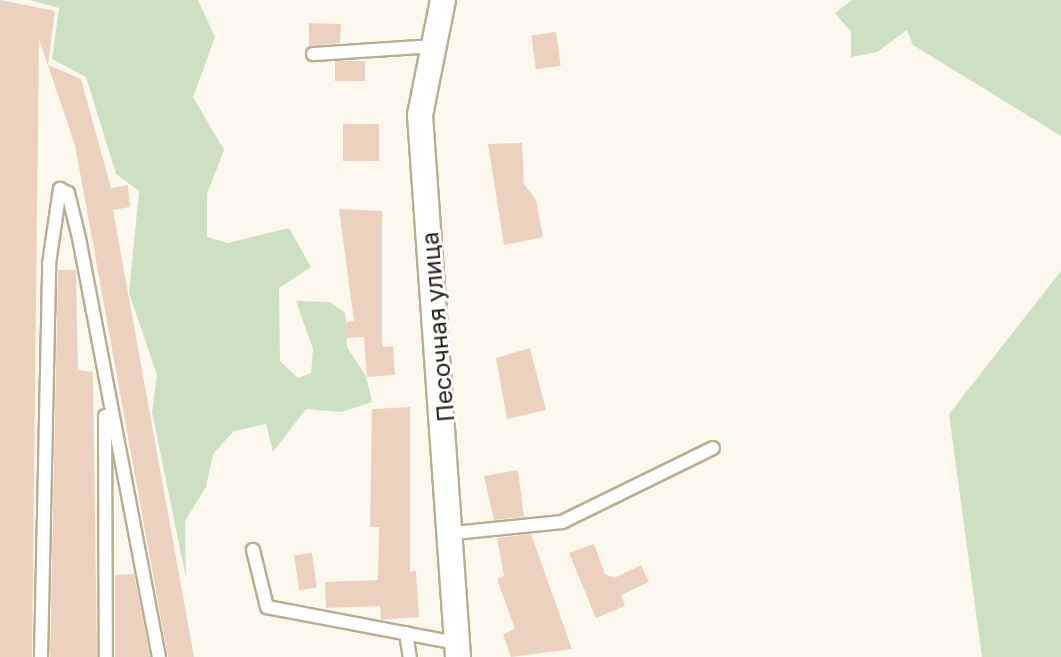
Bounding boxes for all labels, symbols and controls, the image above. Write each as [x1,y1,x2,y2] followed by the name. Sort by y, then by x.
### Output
[414,231,460,423] street label: Песочная улица

